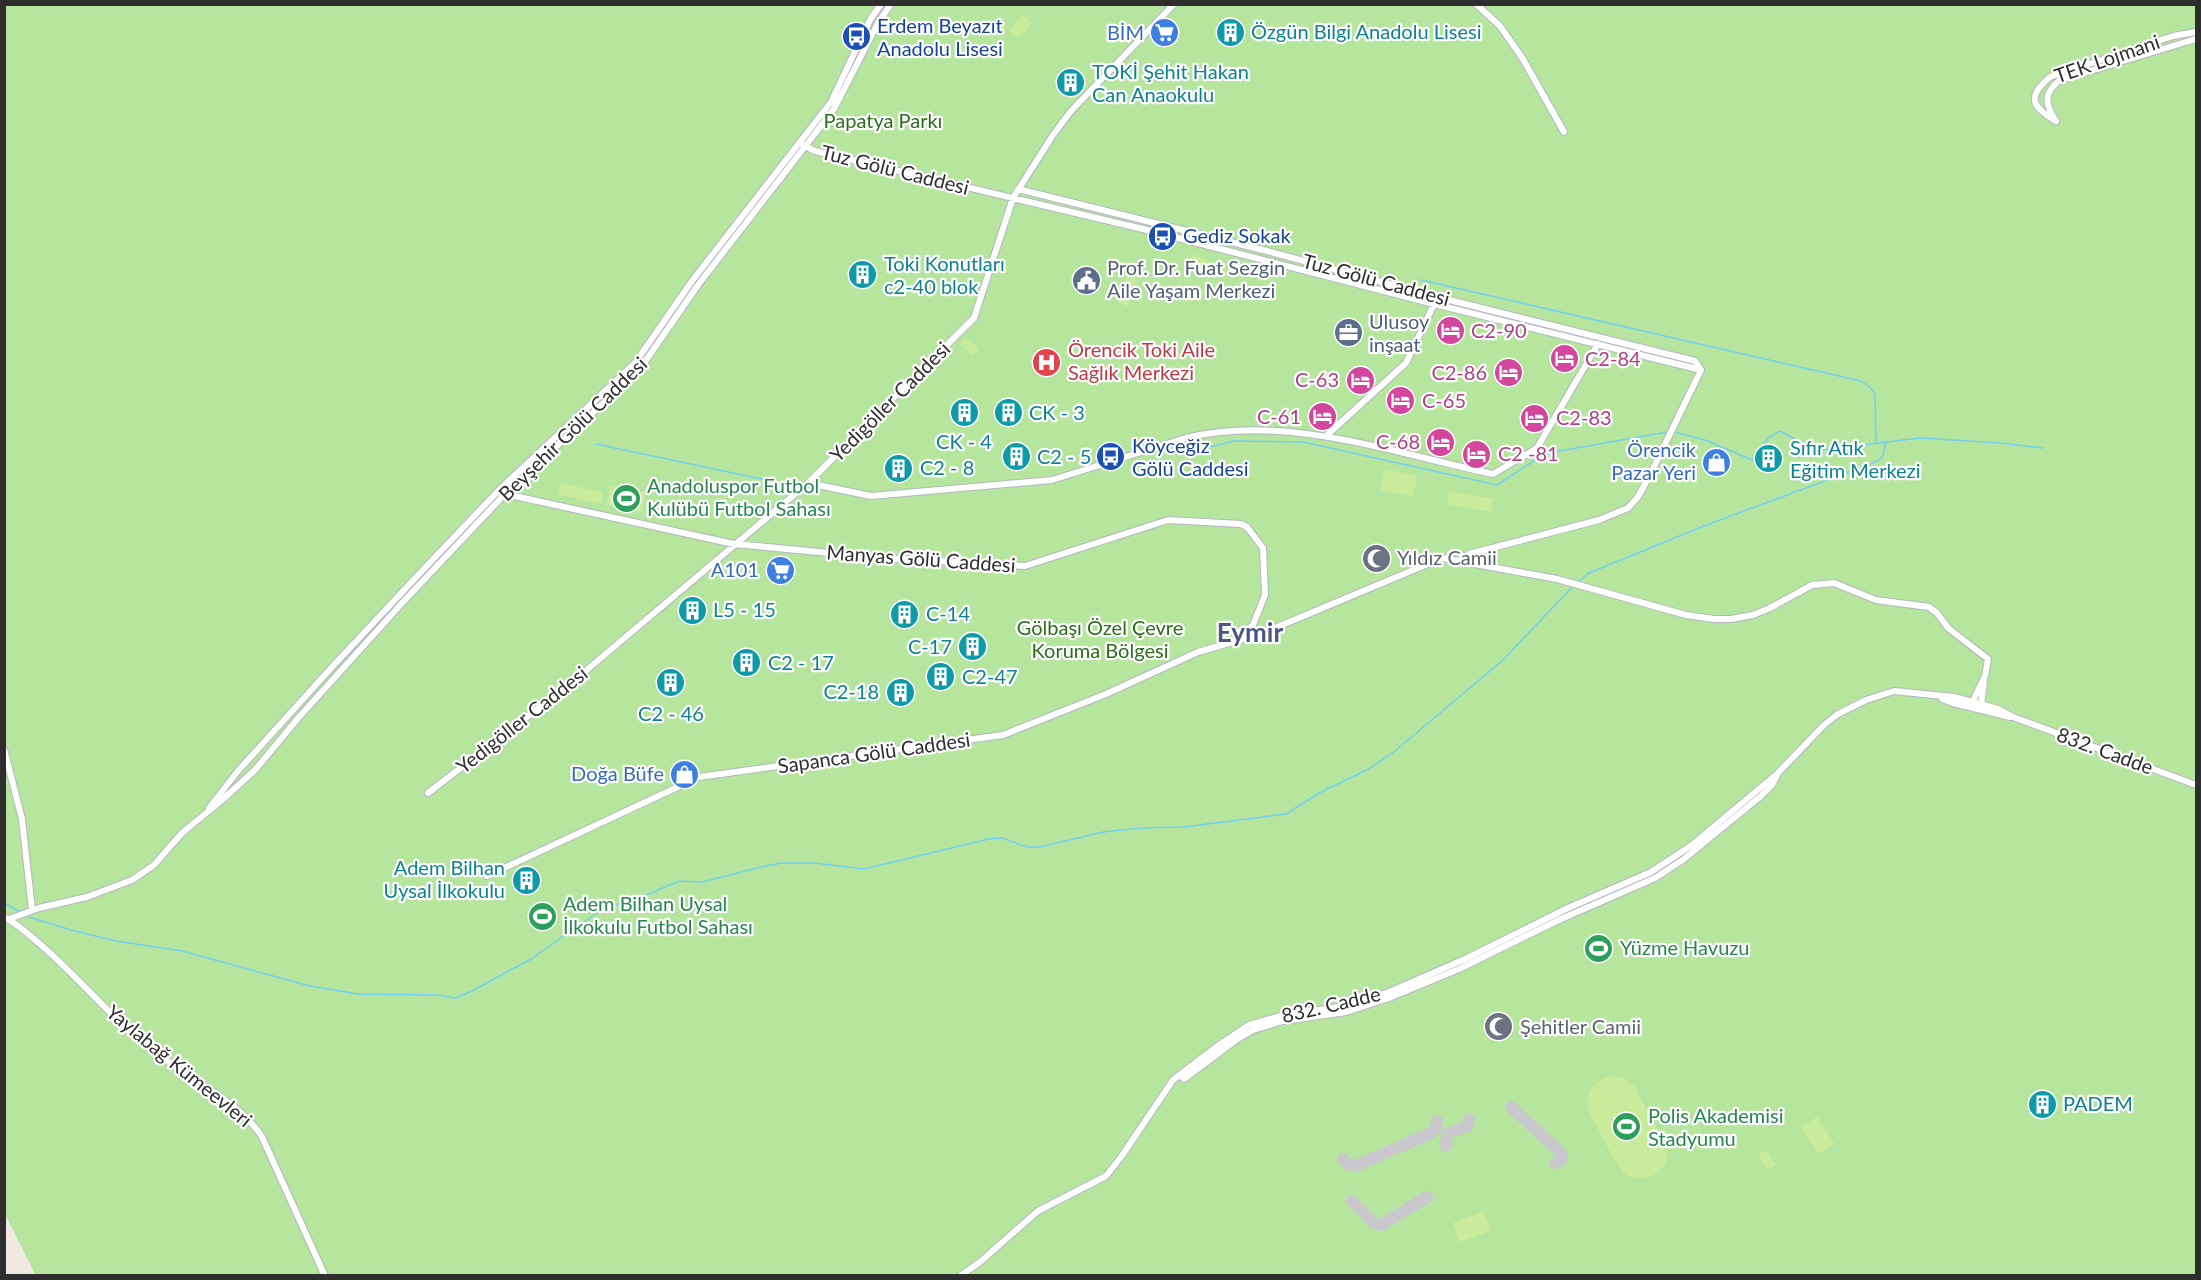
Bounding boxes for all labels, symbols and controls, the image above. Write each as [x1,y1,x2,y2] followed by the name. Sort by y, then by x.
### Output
[877,13,1003,60] place label: Erdem Beyazıt Anadolu Lisesi
[1214,16,1246,48] building icon: Özgün Bilgi Anadolu Lisesi
[1149,17,1181,49] supermarket icon: BİM
[1251,19,1481,43] place label: Özgün Bilgi Anadolu Lisesi
[1107,20,1144,44] place label: BİM
[840,21,872,53] bus stop icon: Erdem Beyazıt Anadolu Lisesi
[2051,29,2162,87] street label: TEK Lojmani
[1092,59,1249,106] place label: TOKİ Şehit Hakan Can Anaokulu
[1055,67,1087,99] building icon: TOKİ Şehit Hakan Can Anaokulu
[824,108,942,132] park label: Papatya Parkı
[819,139,972,199] street label: Tuz Gölü Caddesi
[1146,220,1178,252] bus stop icon: Gediz Sokak
[1183,223,1291,247] place label: Gediz Sokak
[1300,248,1453,310] street label: Tuz Gölü Caddesi
[884,251,1005,298] place label: Toki Konutları c2-40 blok
[1107,255,1285,302] place label: Prof. Dr. Fuat Sezgin Aile Yaşam Merkezi
[847,259,879,291] building icon: Toki Konutları c2-40 blok
[1070,264,1102,296] public building icon: Prof. Dr. Fuat Sezgin Aile Yaşam Merkezi
[1369,309,1430,356] place label: Ulusoy inşaat
[1434,315,1466,347] hotel icon: C2-90
[1332,317,1364,349] office icon: Ulusoy inşaat
[1471,318,1527,342] place label: C2-90
[824,336,954,466] street label: Yedigöller Caddesi
[1068,337,1215,384] place label: Örencik Toki Aile Sağlık Merkezi
[1548,343,1580,375] hotel icon: C2-84
[1031,346,1063,378] hospital icon: Örencik Toki Aile Sağlık Merkezi
[1585,346,1641,370] place label: C2-84
[493,351,651,505] street label: Beyşehir Gölü Caddesi
[1492,357,1524,389] hotel icon: C2-86
[1431,360,1487,384] place label: C2-86
[1344,364,1376,396] hotel icon: C-63
[1295,367,1339,391] place label: C-63
[1385,385,1417,417] hotel icon: C-65
[1422,388,1466,412] place label: C-65
[948,396,980,428] building icon: CK - 4
[992,397,1024,429] building icon: CK - 3
[1029,400,1085,424] place label: CK - 3
[1306,401,1338,433] hotel icon: C-61
[1519,402,1551,434] hotel icon: C2-83
[1257,404,1301,428] place label: C-61
[1556,405,1612,429] place label: C2-83
[1425,426,1457,458] hotel icon: C-68
[936,429,992,453] place label: CK - 4
[1376,429,1420,453] place label: C-68
[1132,433,1249,480] place label: Köyceğiz Gölü Caddesi
[1790,435,1920,482] place label: Sıfır Atık Eğitim Merkezi
[1611,437,1697,484] place label: Örencik Pazar Yeri
[1461,438,1493,470] hotel icon: C2 -81
[1000,441,1032,473] building icon: C2 - 5
[1095,441,1127,473] bus stop icon: Köyceğiz Gölü Caddesi
[1498,441,1559,465] place label: C2 -81
[1753,443,1785,475] building icon: Sıfır Atık Eğitim Merkezi
[1037,444,1091,468] place label: C2 - 5
[1701,446,1733,478] shop icon: Örencik Pazar Yeri
[883,452,915,484] building icon: C2 - 8
[920,455,974,479] place label: C2 - 8
[647,473,831,520] place label: Anadoluspor Futbol Kulübü Futbol Sahası
[610,482,642,514] sports icon: Anadoluspor Futbol Kulübü Futbol Sahası
[826,539,1016,577] street label: Manyas Gölü Caddesi
[1360,542,1392,574] mosque icon: Yıldız Camii
[1397,545,1497,569] place label: Yıldız Camii
[764,554,796,586] supermarket icon: A101
[711,557,759,581] place label: A101
[676,594,708,626] building icon: L5 - 15
[713,597,776,621] place label: L5 - 15
[889,598,921,630] building icon: C-14
[926,601,970,625] place label: C-14
[1017,615,1183,662] park label: Gölbaşı Özel Çevre Koruma Bölgesi
[1217,616,1283,648] district label: Eymir
[957,631,989,663] building icon: C-17
[908,634,952,658] place label: C-17
[731,647,763,679] building icon: C2 - 17
[768,650,834,674] place label: C2 - 17
[451,660,592,778] street label: Yedigöller Caddesi
[925,661,957,693] building icon: C2-47
[962,664,1018,688] place label: C2-47
[655,667,687,699] building icon: C2 - 46
[884,676,916,708] building icon: C2-18
[823,679,879,703] place label: C2-18
[638,701,704,725] place label: C2 - 46
[2054,722,2157,779] street label: 832. Cadde
[776,727,972,777] street label: Sapanca Gölü Caddesi
[669,758,701,790] shop icon: Doğa Büfe
[571,761,664,785] place label: Doğa Büfe
[384,855,505,902] place label: Adem Bilhan Uysal İlkokulu
[510,864,542,896] building icon: Adem Bilhan Uysal İlkokulu
[563,891,753,938] place label: Adem Bilhan Uysal İlkokulu Futbol Sahası
[526,900,558,932] sports icon: Adem Bilhan Uysal İlkokulu Futbol Sahası
[1583,932,1615,964] sports icon: Yüzme Havuzu
[1620,935,1749,959] place label: Yüzme Havuzu
[1279,981,1383,1027] street label: 832. Cadde
[102,999,257,1131] street label: Yaylabağ Kümeevleri
[1483,1011,1515,1043] mosque icon: Şehitler Camii
[1520,1014,1641,1038] place label: Şehitler Camii
[2026,1088,2058,1120] building icon: PADEM
[2063,1091,2133,1115] place label: PADEM
[1648,1103,1784,1150] place label: Polis Akademisi Stadyumu
[1611,1111,1643,1143] sports icon: Polis Akademisi Stadyumu

